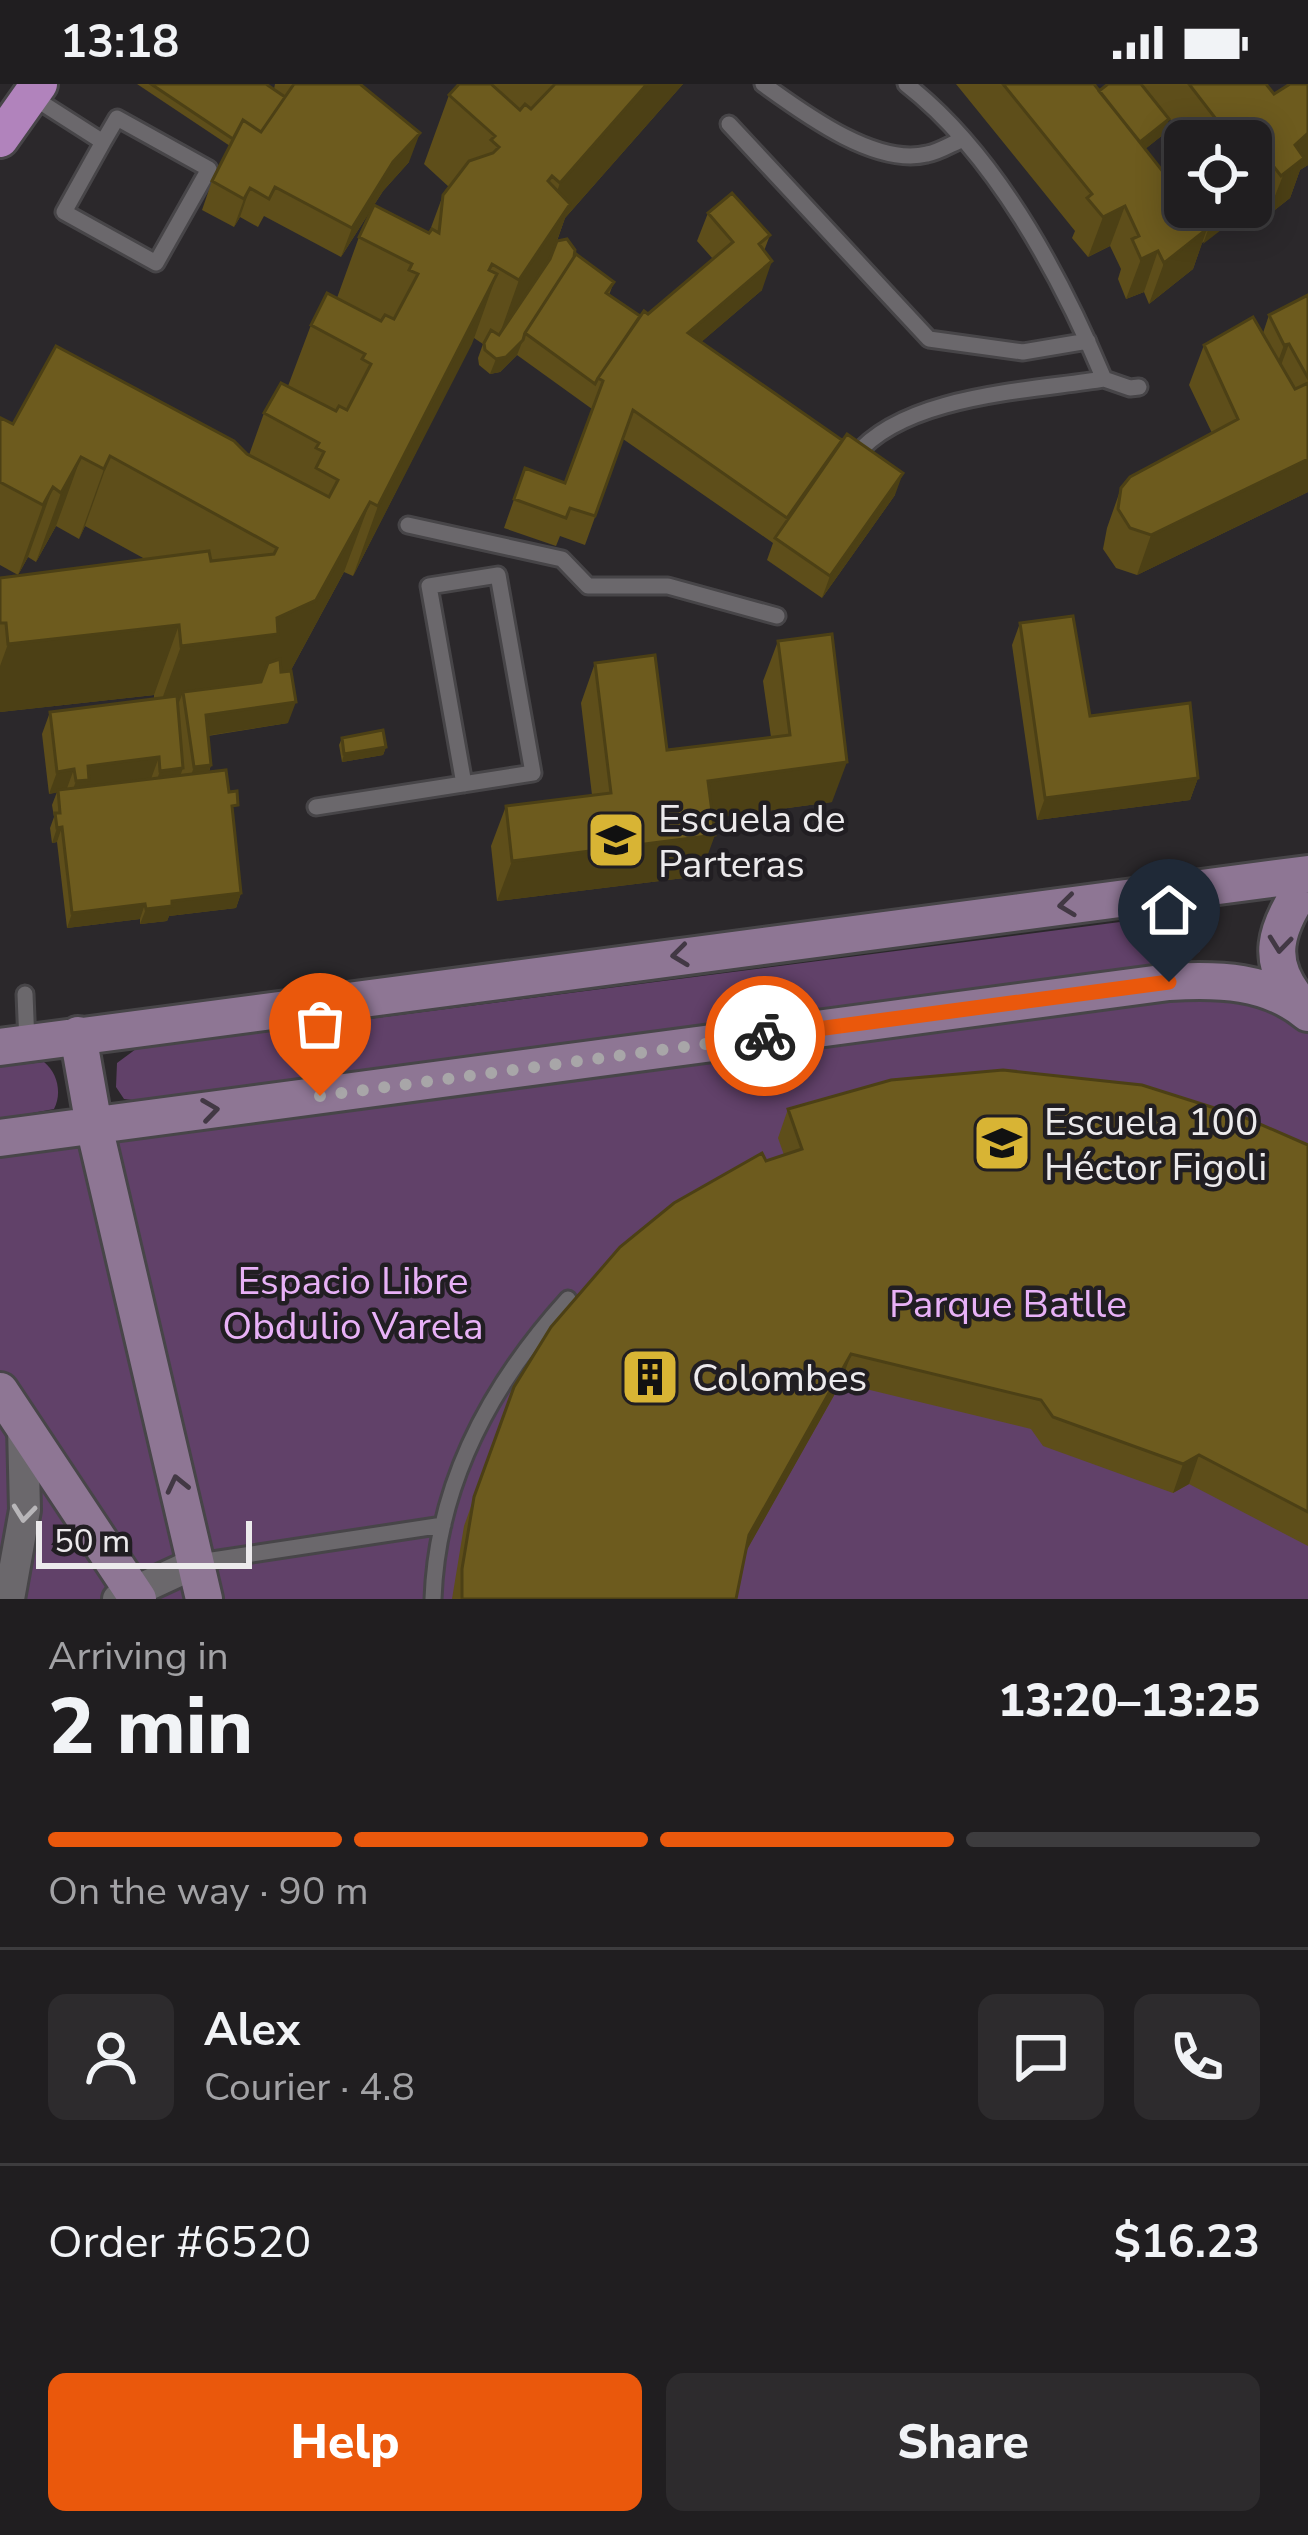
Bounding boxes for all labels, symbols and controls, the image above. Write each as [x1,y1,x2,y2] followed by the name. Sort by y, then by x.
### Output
[60,12,179,73] text: 13:18
[1164,120,1272,228] map controls
[1164,120,1272,228] button: locate
[658,793,846,891] place label: Escuela de Parteras
[585,809,647,871] school or university icon: Escuela de Parteras
[1118,859,1220,982] pin
[1136,877,1202,943] icon: home
[1057,891,1077,917] one-way arrow
[1268,935,1293,954] one-way arrow
[670,941,690,967] one-way arrow
[269,973,371,1096] pin
[705,976,825,1096] courier
[287,991,353,1057] icon: bag
[732,1003,798,1069] icon: bike
[1044,1096,1267,1194] place label: Escuela 100 Héctor Figoli
[200,1098,220,1124] one-way arrow
[971,1112,1033,1174] school or university icon: Escuela 100 Héctor Figoli
[222,1255,484,1353] park label: Espacio Libre Obdulio Varela
[889,1278,1127,1331] park label: Parque Batlle
[619,1346,681,1408] building icon: Colombes
[692,1352,867,1405] place label: Colombes
[166,1474,191,1494] one-way arrow
[11,1504,37,1523] one-way arrow
[36,1515,252,1568] scale bar
[54,1519,130,1564] text: 50 m
[48,1630,229,1683] text: Arriving in
[998,1671,1260,1732] text: 13:20–13:25
[48,1674,253,1781] text: 2 min
[48,1865,369,1918] text: On the way · 90 m
[48,1994,174,2120] button: person
[978,1994,1104,2120] button: chat
[1134,1994,1260,2120] button: phone
[204,2000,300,2061] text: Alex
[204,2061,415,2114] text: Courier · 4.8
[48,2212,311,2273] text: Order #6520
[1114,2212,1260,2273] text: $16.23
[48,2373,642,2511] button: Help
[666,2373,1260,2511] button: Share

